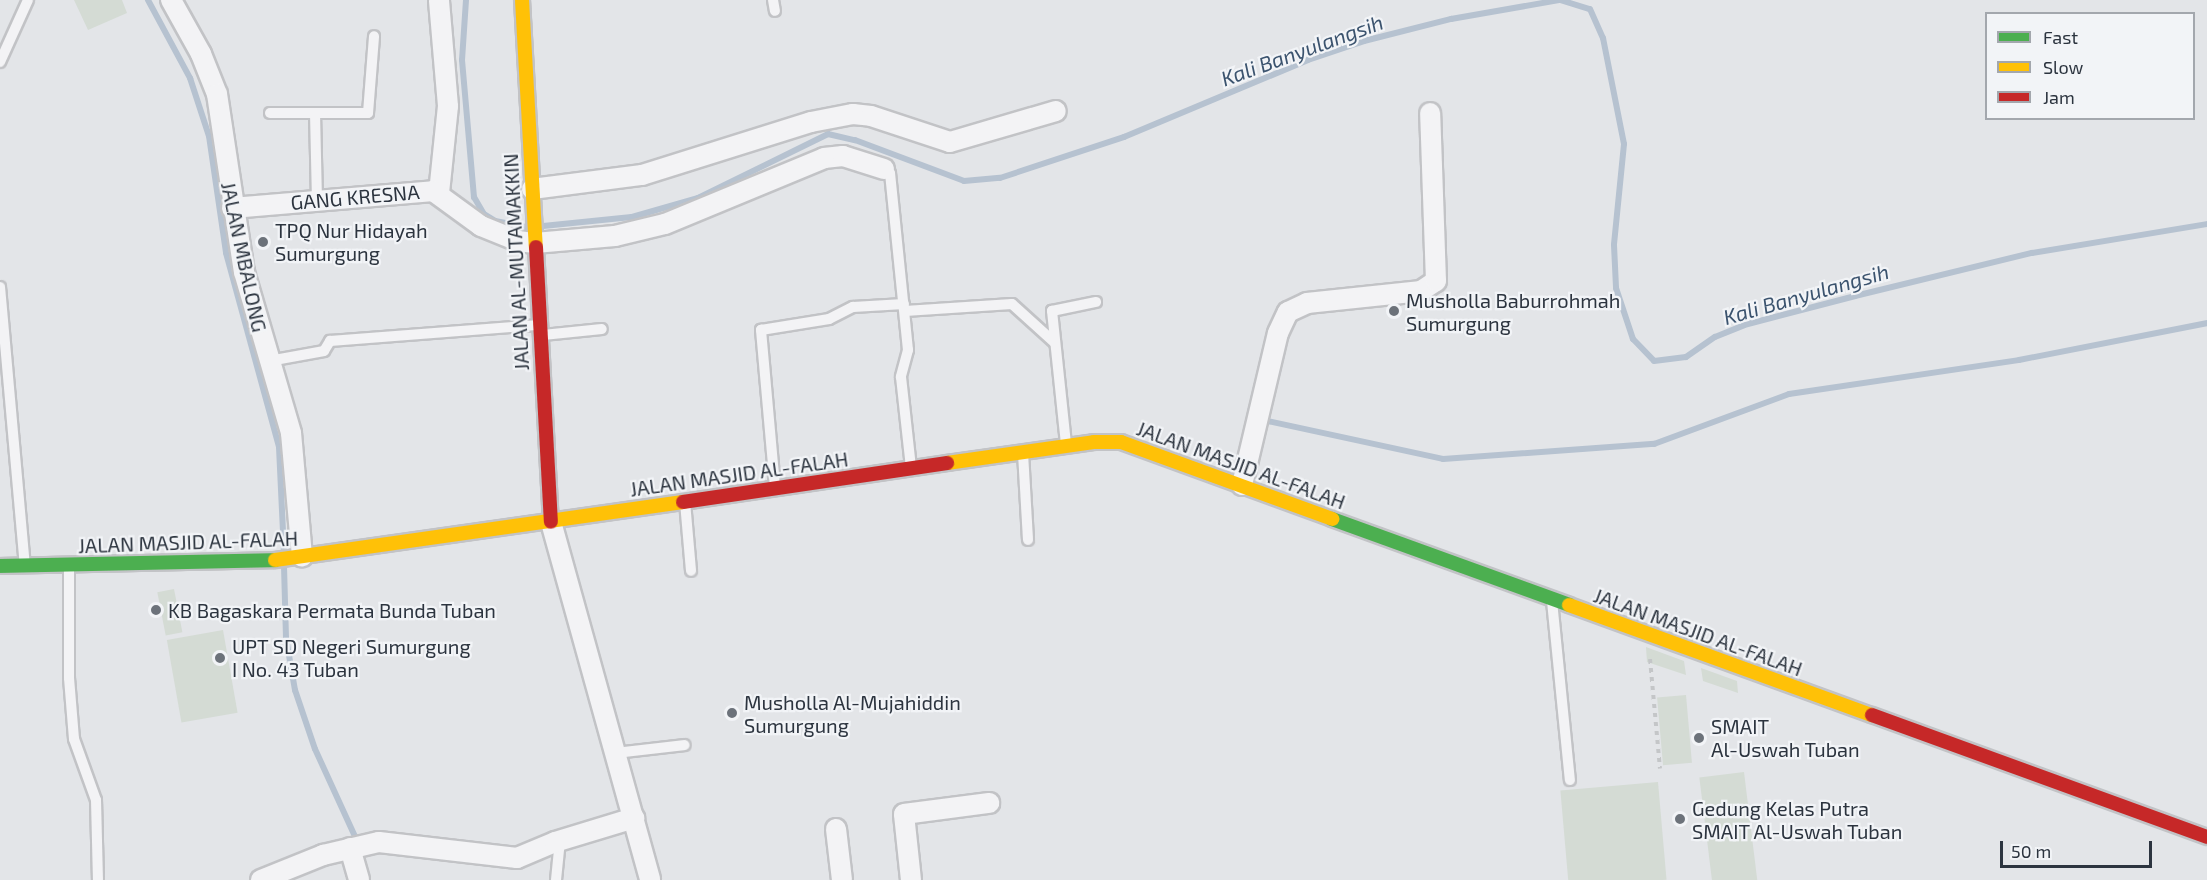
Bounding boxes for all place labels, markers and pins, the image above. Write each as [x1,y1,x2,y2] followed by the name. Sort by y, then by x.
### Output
[275,219,428,266] place label: TPQ Nur Hidayah Sumurgung
[256,235,270,249] marker: TPQ Nur Hidayah Sumurgung
[1406,288,1620,335] place label: Musholla Baburrohmah Sumurgung
[1387,304,1401,318] marker: Musholla Baburrohmah Sumurgung
[168,598,496,622] place label: KB Bagaskara Permata Bunda Tuban
[149,603,163,617] marker: KB Bagaskara Permata Bunda Tuban
[232,634,471,681] place label: UPT SD Negeri Sumurgung I No. 43 Tuban
[213,651,227,665] marker: UPT SD Negeri Sumurgung I No. 43 Tuban
[744,690,961,737] place label: Musholla Al-Mujahiddin Sumurgung
[725,706,739,720] marker: Musholla Al-Mujahiddin Sumurgung
[1711,714,1860,761] place label: SMAIT Al-Uswah Tuban
[1692,731,1706,745] marker: SMAIT Al-Uswah Tuban
[1692,796,1904,843] place label: Gedung Kelas Putra SMAIT Al-Uswah Tuban
[1673,812,1687,826] marker: Gedung Kelas Putra SMAIT Al-Uswah Tuban

